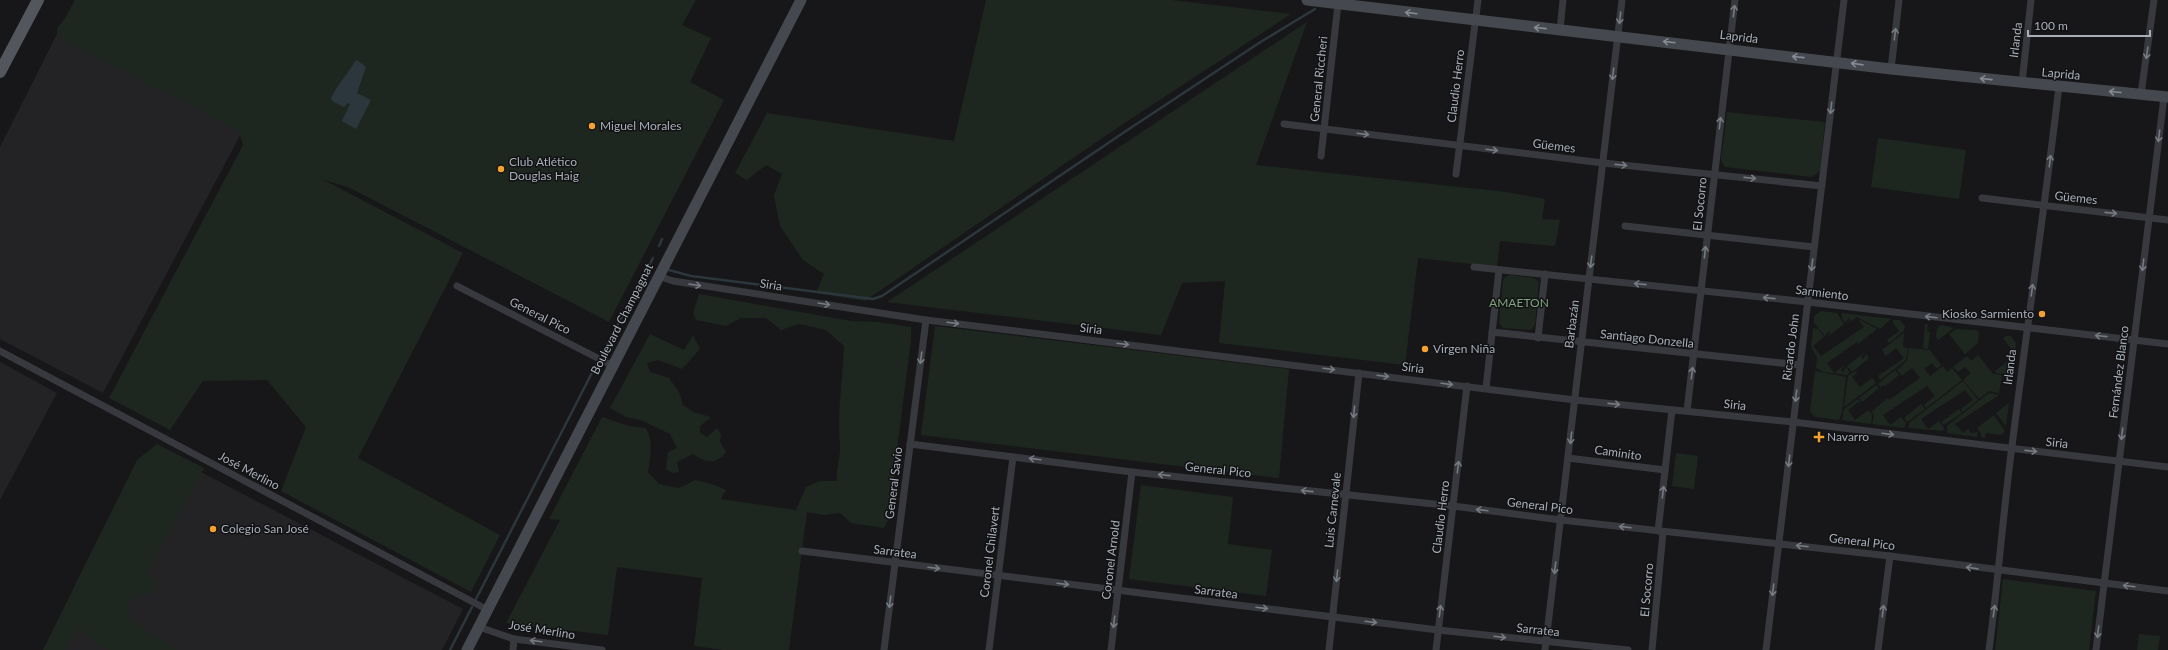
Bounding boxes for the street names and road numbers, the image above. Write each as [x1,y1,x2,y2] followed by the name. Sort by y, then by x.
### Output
[2006,21,2025,59] street label: Irlanda
[1719,27,1759,46] street label: Laprida
[1307,35,1330,123] street label: General Riccheri
[1444,48,1467,123] street label: Claudio Herro
[2041,64,2081,83] street label: Laprida
[1532,135,1576,156] street label: Güemes
[1689,176,1710,231] street label: El Socorro
[2054,188,2098,207] street label: Güemes
[587,260,656,377] street label: Boulevard Champagnat
[759,275,783,294] street label: Siria
[1795,282,1850,303] street label: Sarmiento
[507,294,574,337] street label: General Pico
[1561,299,1582,349] street label: Barbazán
[1779,313,1802,381] street label: Ricardo John
[1079,320,1103,337] street label: Siria
[2105,324,2132,419] street label: Fernández Blanco
[1599,326,1695,351] street label: Santiago Donzella
[2000,348,2019,386] street label: Irlanda
[1401,359,1425,376] street label: Siria
[1723,396,1747,413] street label: Siria
[2045,434,2069,451] street label: Siria
[1594,442,1643,463] street label: Caminito
[882,446,905,520] street label: General Savio
[216,448,283,493] street label: José Merlino
[1184,459,1252,480] street label: General Pico
[1321,471,1344,549] street label: Luis Carnevale
[1429,479,1452,554] street label: Claudio Herro
[1506,494,1574,517] street label: General Pico
[976,505,1003,598] street label: Coronel Chilavert
[1098,519,1123,600] street label: Coronel Arnold
[1828,530,1896,553] street label: General Pico
[873,541,918,562] street label: Sarratea
[1637,562,1656,617] street label: El Socorro
[1194,581,1239,602] street label: Sarratea
[508,617,577,642] street label: José Merlino
[1516,620,1560,639] street label: Sarratea

